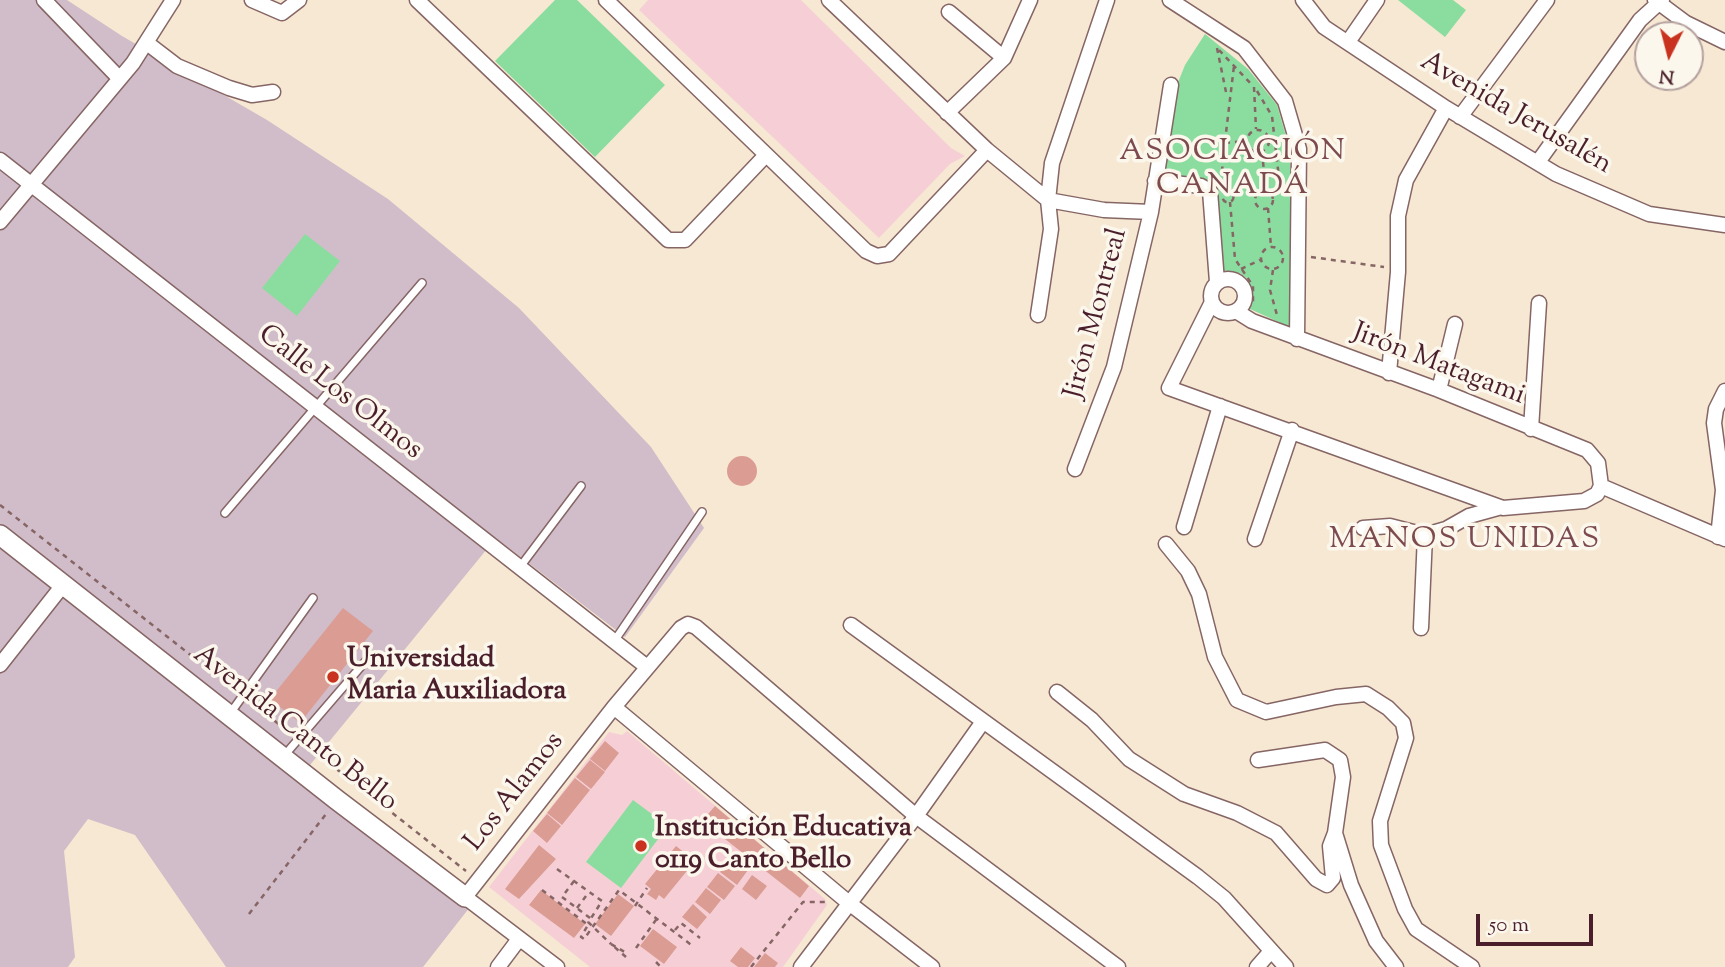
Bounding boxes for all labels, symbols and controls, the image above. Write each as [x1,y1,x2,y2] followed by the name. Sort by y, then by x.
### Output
[1634,21,1704,91] north arrow
[1413,46,1617,184] street label: Avenida Jerusalén
[1658,61,1676,90] text: N
[1121,136,1345,206] district label: ASOCIACIÓN CANADÁ
[1059,225,1137,403] street label: Jirón Montreal
[1347,318,1529,414] street label: Jirón Matagami
[250,319,428,469] street label: Calle Los Olmos
[1330,524,1600,560] district label: MANOS UNIDAS
[185,640,403,820] street label: Avenida Canto Bello
[347,644,566,710] place label: Universidad Maria Auxiliadora
[325,669,341,685] marker: Universidad Maria Auxiliadora
[459,727,573,859] street label: Los Alamos
[655,813,912,879] place label: Institución Educativa 0119 Canto Bello
[633,838,649,854] marker: Institución Educativa 0119 Canto Bello
[1480,900,1597,944] scale bar
[1489,911,1529,941] text: 50 m

